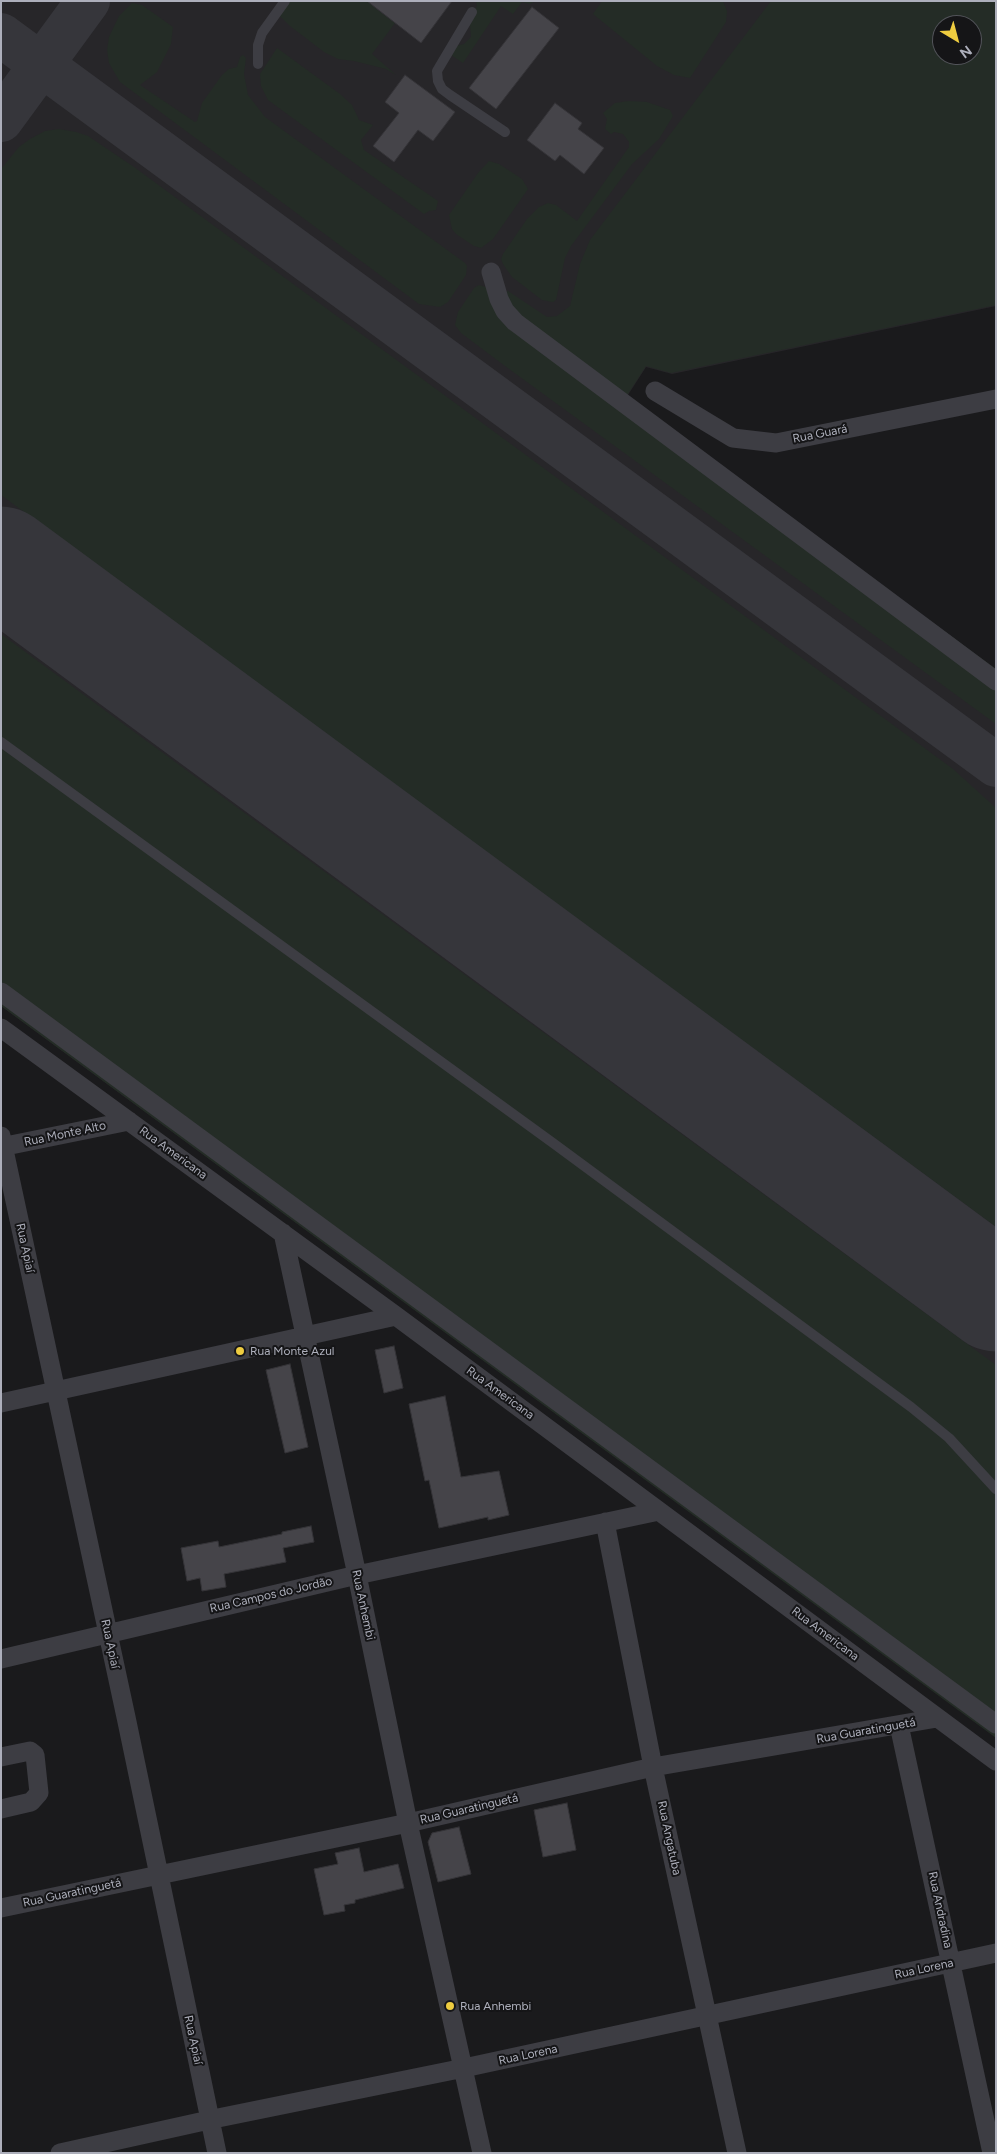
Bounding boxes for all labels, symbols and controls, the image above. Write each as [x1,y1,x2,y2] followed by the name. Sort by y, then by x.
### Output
[932,15,982,65] north arrow
[956,42,975,62] text: N
[791,422,849,446] street label: Rua Guará
[23,1118,107,1150] street label: Rua Monte Alto
[136,1124,210,1182] street label: Rua Americana
[13,1222,37,1274] street label: Rua Apiaí
[250,1344,334,1358] place label: Rua Monte Azul
[234,1345,246,1357] marker: Rua Monte Azul
[463,1364,537,1422] street label: Rua Americana
[349,1569,377,1641] street label: Rua Anhembi
[208,1574,334,1616] street label: Rua Campos do Jordão
[789,1604,861,1664] street label: Rua Americana
[98,1618,122,1670] street label: Rua Apiaí
[815,1715,917,1747] street label: Rua Guaratinguetá
[419,1791,519,1827] street label: Rua Guaratinguetá
[654,1799,684,1877] street label: Rua Angatuba
[925,1870,955,1950] street label: Rua Andradina
[21,1876,123,1910] street label: Rua Guaratinguetá
[893,1956,955,1982] street label: Rua Lorena
[460,1999,531,2013] place label: Rua Anhembi
[444,2000,456,2012] marker: Rua Anhembi
[181,2014,205,2066] street label: Rua Apiaí
[497,2042,559,2068] street label: Rua Lorena

